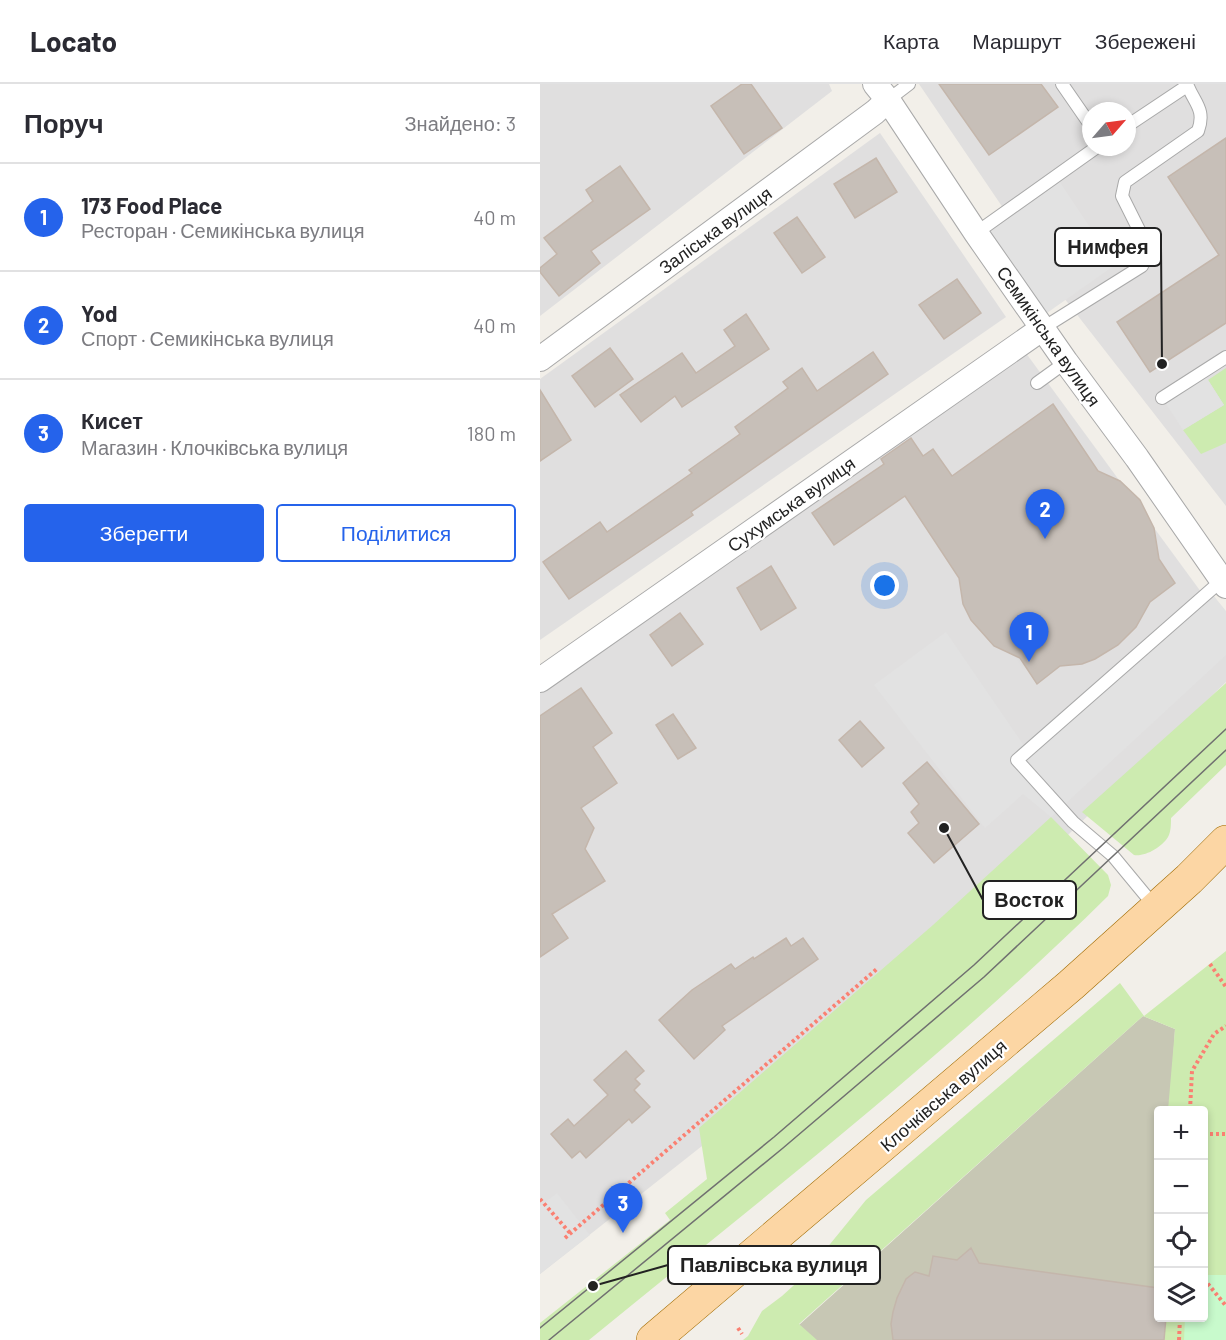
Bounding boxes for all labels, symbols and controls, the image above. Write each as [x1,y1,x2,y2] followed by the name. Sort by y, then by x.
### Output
[30,24,117,58] text: Locato
[883,28,939,53] text: Карта
[972,28,1062,53] text: Маршрут
[1095,28,1196,53] text: Збережені
[1082,102,1136,156] north arrow
[24,107,104,138] text: Поруч
[405,111,516,135] text: Знайдено: 3
[654,182,776,278] street label: Заліська вулиця
[81,192,222,218] text: 173 Food Place
[40,205,47,229] text: 1
[473,205,516,229] text: 40 m
[81,218,364,242] text: Ресторан · Семикінська вулиця
[1055,228,1161,266] callout: Нимфея
[1067,234,1149,258] text: Нимфея
[992,262,1106,410] street label: Семикінська вулиця
[81,300,118,326] text: Yod
[38,313,49,337] text: 2
[473,313,516,337] text: 40 m
[81,326,334,350] text: Спорт · Семикінська вулиця
[81,407,143,433] text: Кисет
[38,421,49,445] text: 3
[467,421,516,445] text: 180 m
[81,435,348,459] text: Магазин · Клочківська вулиця
[723,452,859,556] street label: Сухумська вулиця
[1026,490,1064,539] pin: 2
[24,504,264,562] button: Зберегти
[276,504,516,562] button: Поділитися
[870,571,899,600] your location
[1010,612,1048,662] pin: 1
[983,881,1076,919] callout: Восток
[994,887,1065,911] text: Восток
[875,1034,1011,1156] street label: Клочківська вулиця
[1154,1106,1208,1322] map controls
[1154,1106,1208,1160] button: +
[1154,1160,1208,1214] button: −
[604,1184,643,1233] pin: 3
[1154,1214,1208,1268] button: locate
[668,1246,880,1284] callout: Павлівська вулиця
[680,1252,868,1276] text: Павлівська вулиця
[1154,1268,1208,1322] button: layers

